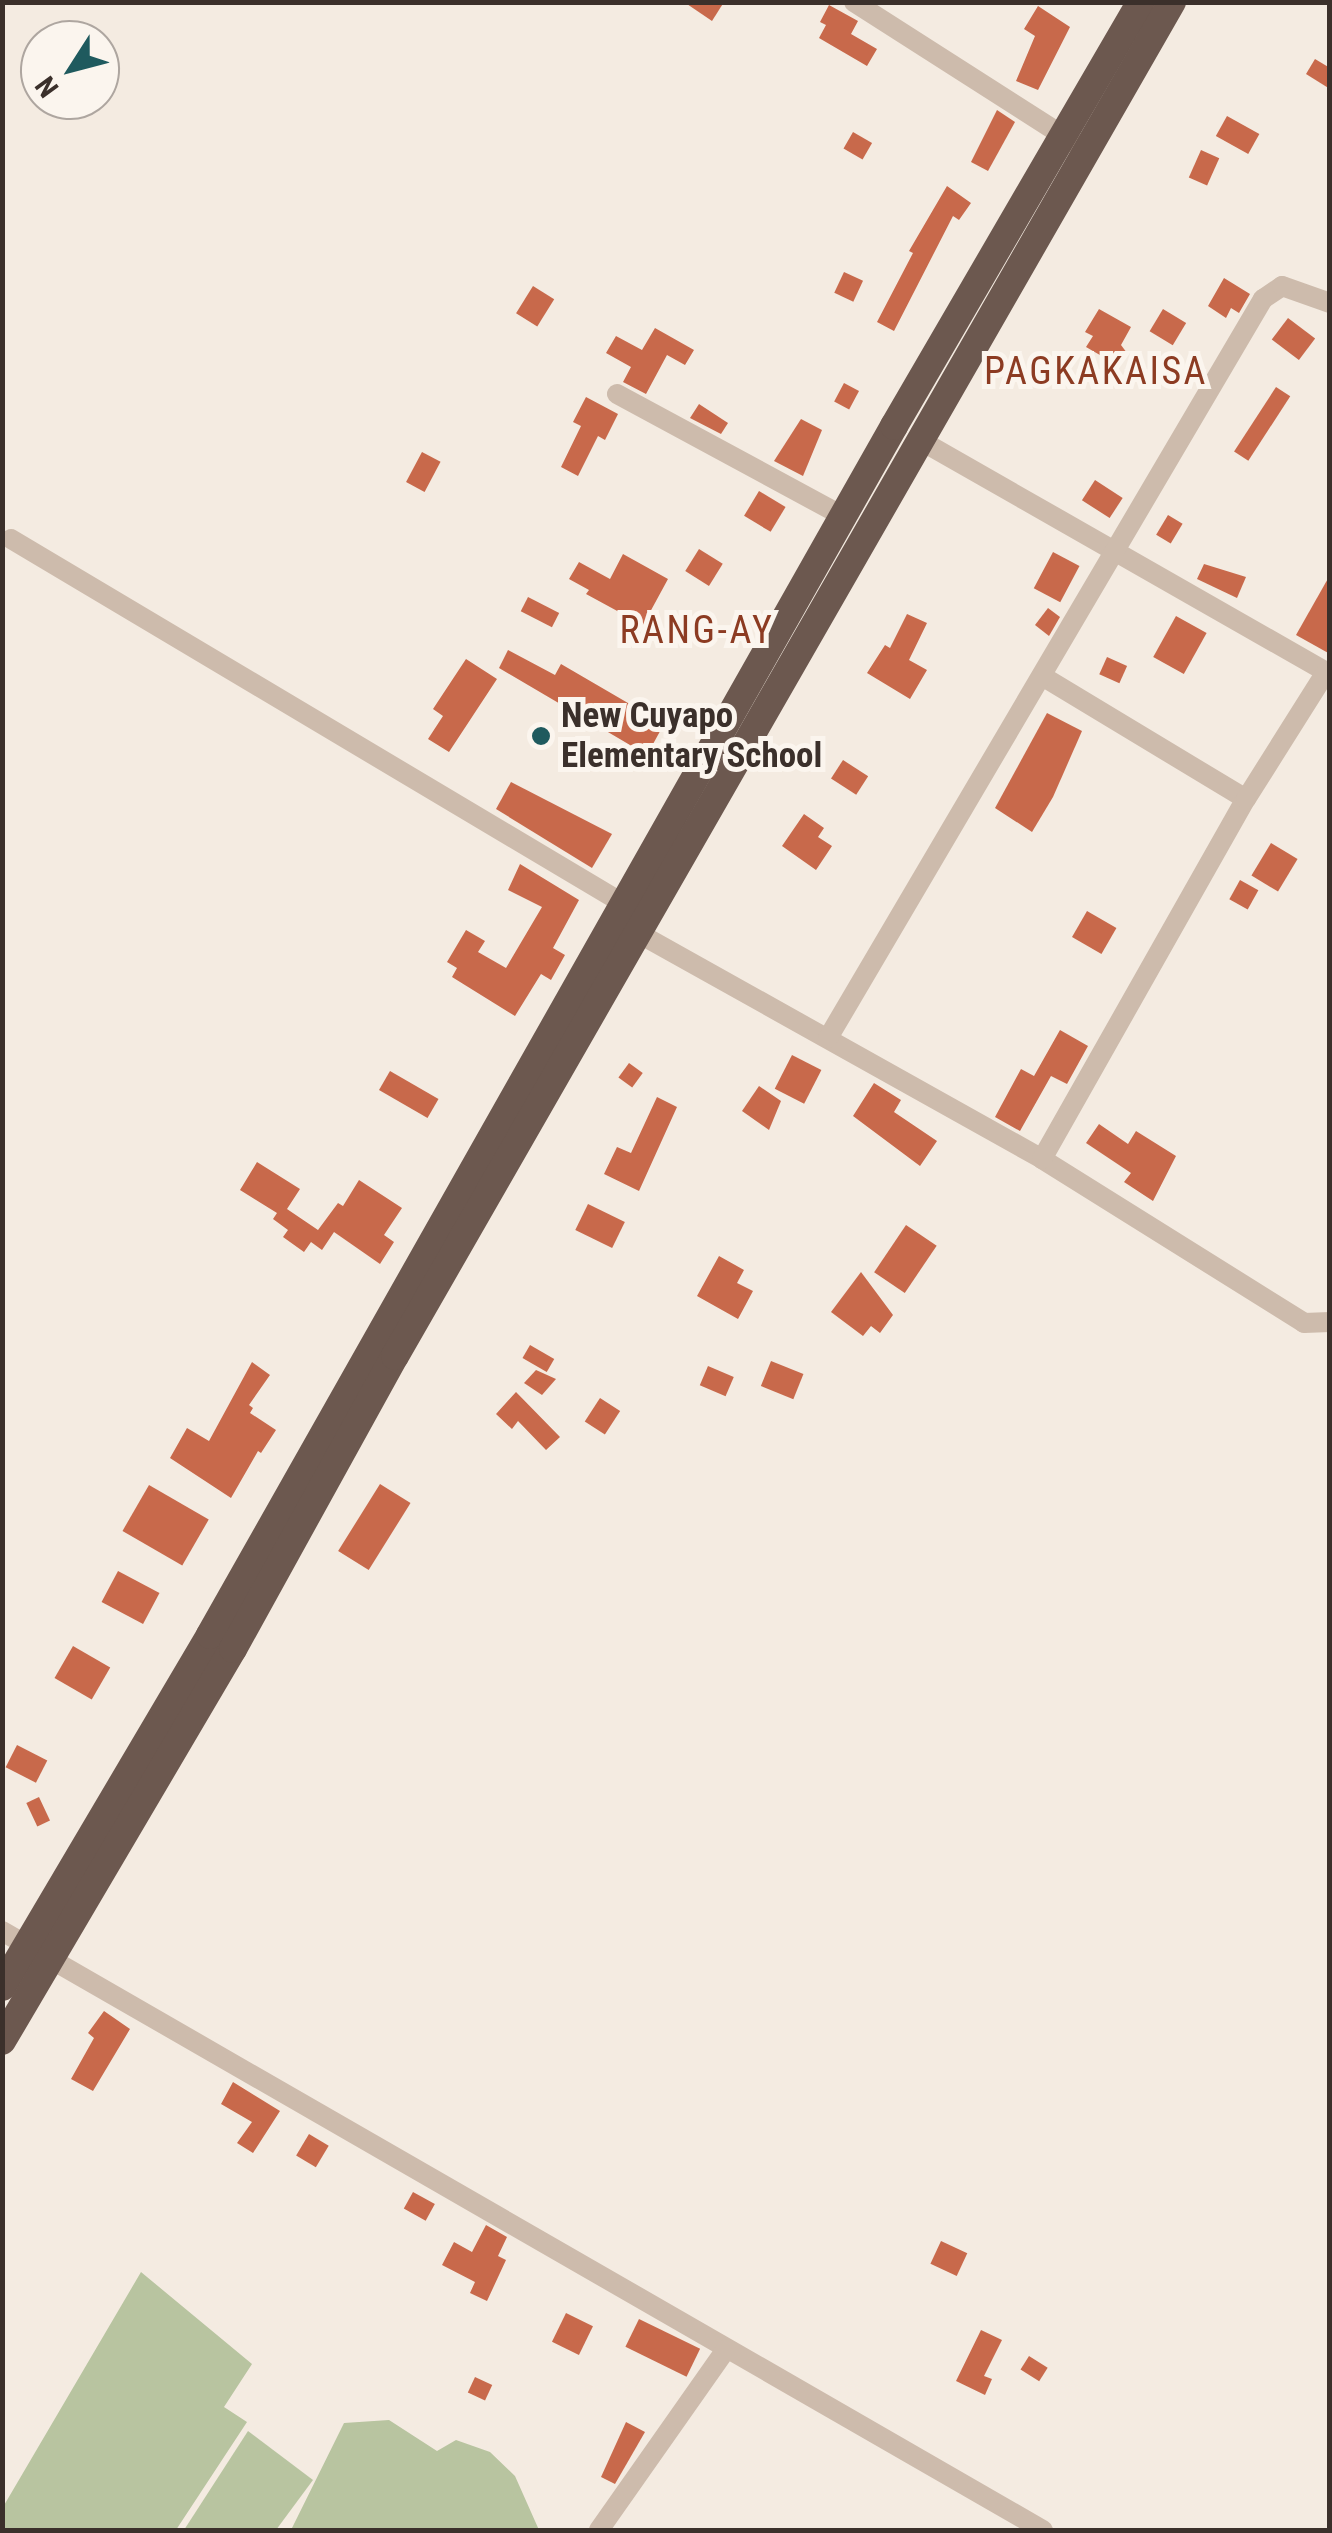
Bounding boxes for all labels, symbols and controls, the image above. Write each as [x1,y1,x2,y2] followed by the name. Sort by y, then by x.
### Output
[20,20,120,120] north arrow
[29,70,65,103] text: N
[984,349,1208,395] district label: PAGKAKAISA
[619,608,775,654] district label: RANG-AY
[561,695,822,777] place label: New Cuyapo Elementary School
[530,725,552,747] marker: New Cuyapo Elementary School

